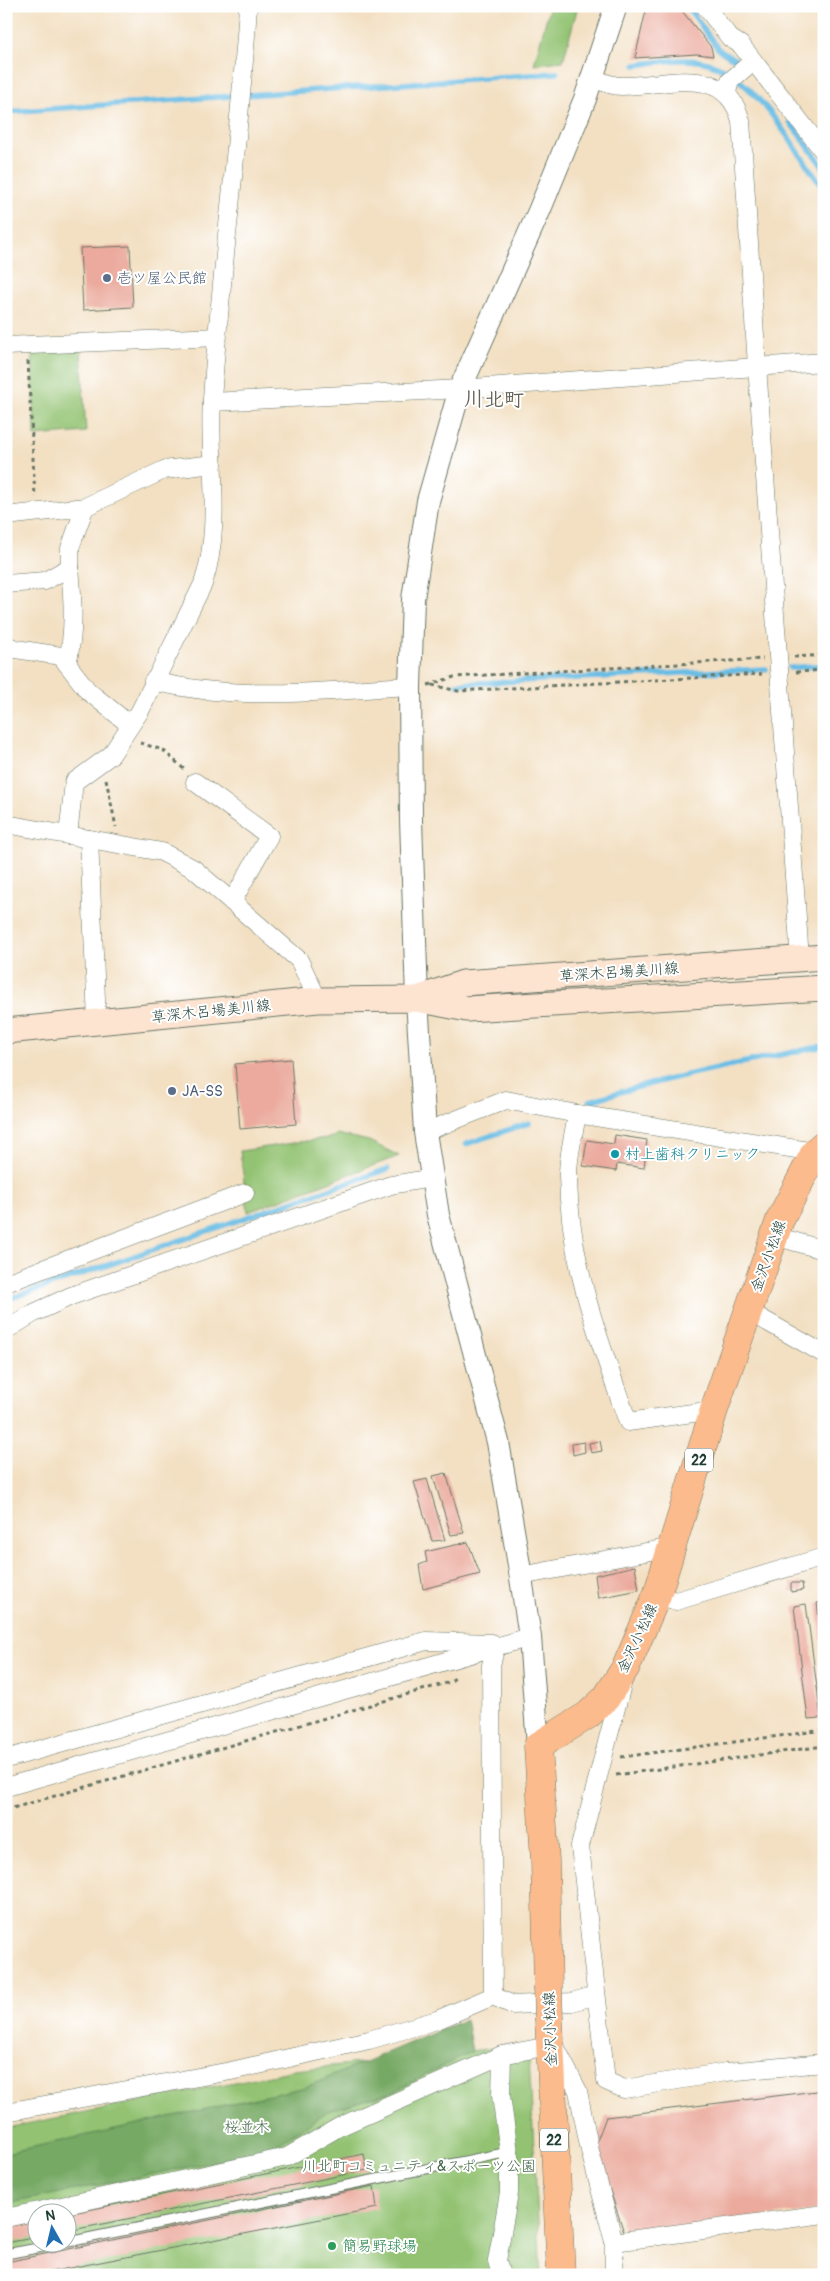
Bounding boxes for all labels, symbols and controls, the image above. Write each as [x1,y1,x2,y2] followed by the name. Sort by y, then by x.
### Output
[117,269,207,288] place label: 壱ツ屋公民館
[101,272,113,284] marker: 壱ツ屋公民館
[464,387,524,412] district label: 川北町
[559,959,680,986] street label: 草深木呂場美川線
[150,996,272,1027] street label: 草深木呂場美川線
[182,1082,223,1101] place label: JA-SS
[166,1085,178,1097] marker: JA-SS
[625,1145,760,1164] place label: 村上歯科クリニック
[609,1148,621,1160] marker: 村上歯科クリニック
[747,1218,790,1295] street label: 金沢小松線
[685,1448,713,1472] road number: 22
[613,1600,662,1676] street label: 金沢小松線
[540,1991,561,2067] street label: 金沢小松線
[224,2118,270,2137] park label: 桜並木
[540,2128,568,2152] road number: 22
[302,2157,536,2176] park label: 川北町コミュニティ&スポーツ公園
[28,2204,78,2254] north arrow
[44,2207,56,2225] text: N
[342,2237,417,2256] place label: 簡易野球場
[326,2240,338,2252] marker: 簡易野球場

